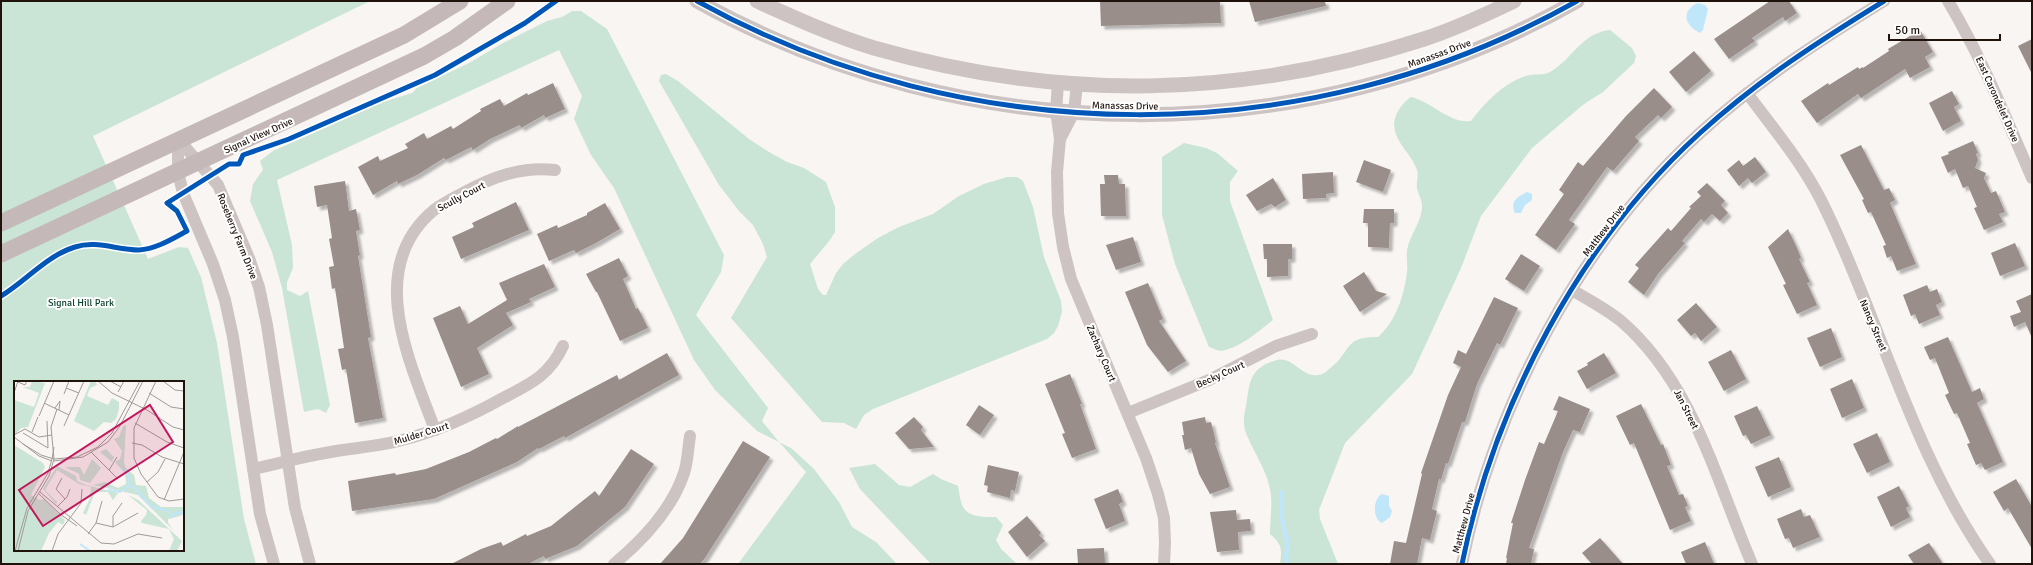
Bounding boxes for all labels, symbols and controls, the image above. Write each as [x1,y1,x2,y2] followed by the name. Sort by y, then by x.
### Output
[1889,16,2000,42] scale bar
[1895,23,1920,38] text: 50 m
[1406,37,1473,71] street label: Manassas Drive
[1973,55,2021,144] street label: East Carondelet Drive
[1092,99,1158,113] street label: Manassas Drive
[222,115,295,157] street label: Signal View Drive
[436,179,488,214] street label: Scully Court
[214,192,260,281] street label: Roseberry Farm Drive
[1580,202,1627,259] street label: Matthew Drive
[48,297,114,309] park label: Signal Hill Park
[1857,298,1890,353] street label: Nancy Street
[1084,323,1119,384] street label: Zachary Court
[1194,359,1247,391] street label: Becky Court
[14,381,184,551] inset map
[1671,388,1701,432] street label: Jan Street
[392,420,451,448] street label: Mulder Court
[1450,492,1478,555] street label: Matthew Drive

